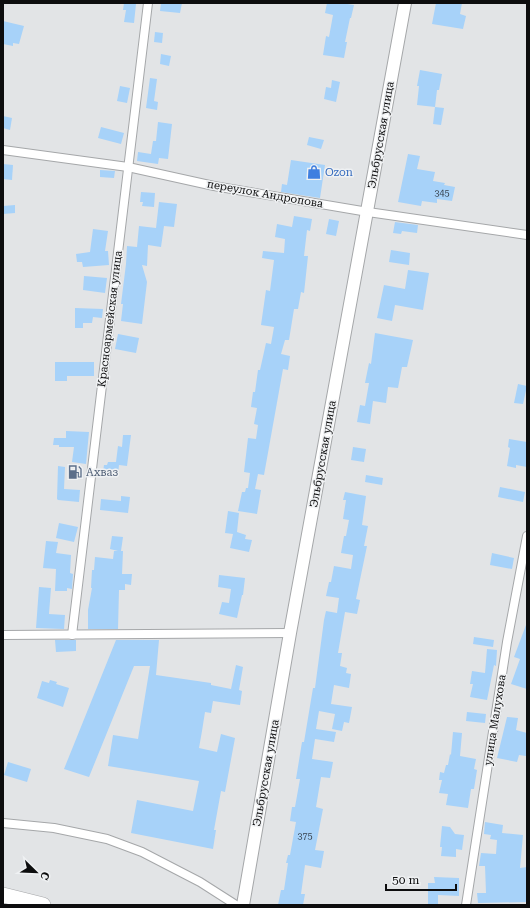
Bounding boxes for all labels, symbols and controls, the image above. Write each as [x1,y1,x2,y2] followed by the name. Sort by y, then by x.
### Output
[365,80,397,190] street label: Эльбрусская улица
[306,164,322,180] shop icon: Ozon
[325,166,353,179] place label: Ozon
[206,177,324,211] street label: переулок Андропова
[434,188,450,198] house number: 345
[95,250,125,388] street label: Красноармейская улица
[307,399,339,509] street label: Эльбрусская улица
[67,464,83,480] fuel station icon: Ахваз
[86,466,119,479] place label: Ахваз
[481,674,509,766] street label: улица Малухова
[250,718,282,828] street label: Эльбрусская улица
[297,831,313,841] house number: 375
[16,852,56,892] north arrow
[386,866,456,892] scale bar
[37,870,52,882] text: С
[392,873,419,887] text: 50 m

